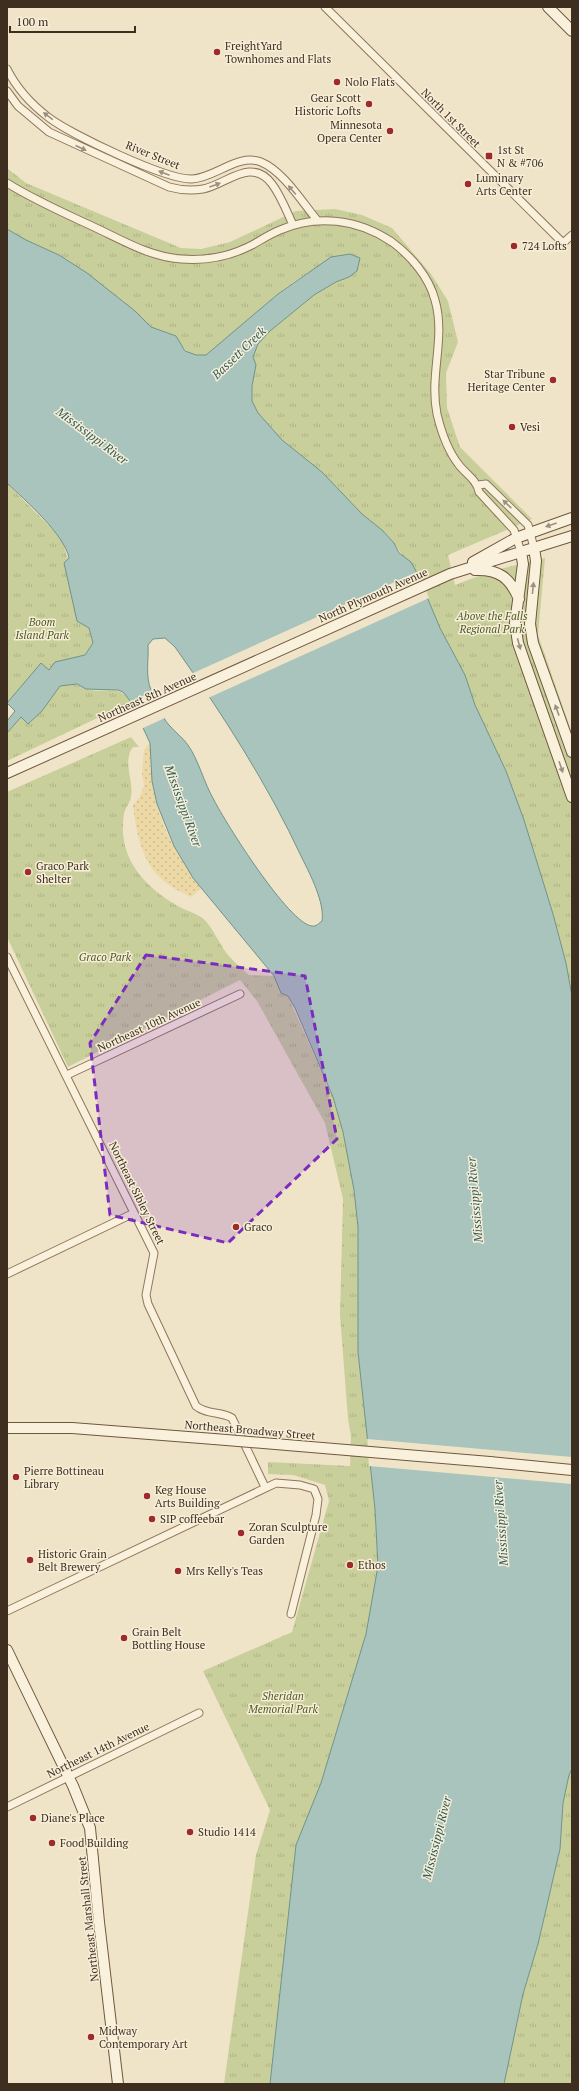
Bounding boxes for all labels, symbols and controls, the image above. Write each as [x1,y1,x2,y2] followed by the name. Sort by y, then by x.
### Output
[10,8,135,34] scale bar
[16,14,49,29] text: 100 m
[225,39,331,66] place label: FreightYard Townhomes and Flats
[212,47,222,57] marker: FreightYard Townhomes and Flats
[345,75,395,89] place label: Nolo Flats
[332,77,342,87] marker: Nolo Flats
[418,85,484,151] street label: North 1st Street
[295,91,361,118] place label: Gear Scott Historic Lofts
[364,99,374,109] marker: Gear Scott Historic Lofts
[42,112,53,121] one-way arrow
[317,118,383,145] place label: Minnesota Opera Center
[385,126,395,136] marker: Minnesota Opera Center
[124,138,182,172] street label: River Street
[497,143,544,170] place label: 1st St N & #706
[75,145,87,151] one-way arrow
[484,151,494,161] marker: 1st St N & #706
[158,170,170,176] one-way arrow
[476,171,533,198] place label: Luminary Arts Center
[463,179,473,189] marker: Luminary Arts Center
[210,182,222,188] one-way arrow
[288,185,297,196] one-way arrow
[522,239,567,253] place label: 724 Lofts
[509,241,519,251] marker: 724 Lofts
[208,323,269,383] water label: Bassett Creek
[468,367,546,394] place label: Star Tribune Heritage Center
[548,375,558,385] marker: Star Tribune Heritage Center
[53,403,132,468] water label: Mississippi River
[520,420,540,434] place label: Vesi
[507,422,517,432] marker: Vesi
[502,500,512,509] one-way arrow
[545,522,557,528] one-way arrow
[316,564,430,625] street label: North Plymouth Avenue
[530,582,536,594] one-way arrow
[455,609,528,636] park label: Above the Falls Regional Park
[14,615,70,642] park label: Boom Island Park
[516,638,522,650] one-way arrow
[96,669,199,725] street label: Northeast 8th Avenue
[553,703,559,715] one-way arrow
[559,761,565,773] one-way arrow
[161,762,206,850] water label: Mississippi River
[36,859,89,886] place label: Graco Park Shelter
[23,867,33,877] marker: Graco Park Shelter
[79,950,132,964] park label: Graco Park
[95,995,203,1055] street label: Northeast 10th Avenue
[106,1139,168,1247] street label: Northeast Sibley Street
[463,1155,486,1244] water label: Mississippi River
[244,1220,272,1234] place label: Graco
[231,1222,241,1232] marker: Graco
[184,1417,316,1443] street label: Northeast Broadway Street
[24,1464,105,1491] place label: Pierre Bottineau Library
[11,1472,21,1482] marker: Pierre Bottineau Library
[490,1478,511,1567] water label: Mississippi River
[155,1483,220,1510] place label: Keg House Arts Building
[142,1491,152,1501] marker: Keg House Arts Building
[160,1512,225,1526] place label: SIP coffeebar
[147,1514,157,1524] marker: SIP coffeebar
[249,1520,328,1547] place label: Zoran Sculpture Garden
[236,1528,246,1538] marker: Zoran Sculpture Garden
[38,1547,107,1574] place label: Historic Grain Belt Brewery
[25,1555,35,1565] marker: Historic Grain Belt Brewery
[358,1558,386,1572] place label: Ethos
[345,1560,355,1570] marker: Ethos
[186,1564,263,1578] place label: Mrs Kelly's Teas
[173,1566,183,1576] marker: Mrs Kelly's Teas
[132,1625,206,1652] place label: Grain Belt Bottling House
[119,1633,129,1643] marker: Grain Belt Bottling House
[247,1689,318,1716] park label: Sheridan Memorial Park
[44,1719,152,1781] street label: Northeast 14th Avenue
[419,1793,454,1882] water label: Mississippi River
[41,1811,105,1825] place label: Diane's Place
[28,1813,38,1823] marker: Diane's Place
[198,1825,256,1839] place label: Studio 1414
[185,1827,195,1837] marker: Studio 1414
[60,1836,129,1850] place label: Food Building
[47,1838,57,1848] marker: Food Building
[74,1855,102,1983] street label: Northeast Marshall Street
[99,2024,188,2051] place label: Midway Contemporary Art
[86,2032,96,2042] marker: Midway Contemporary Art

